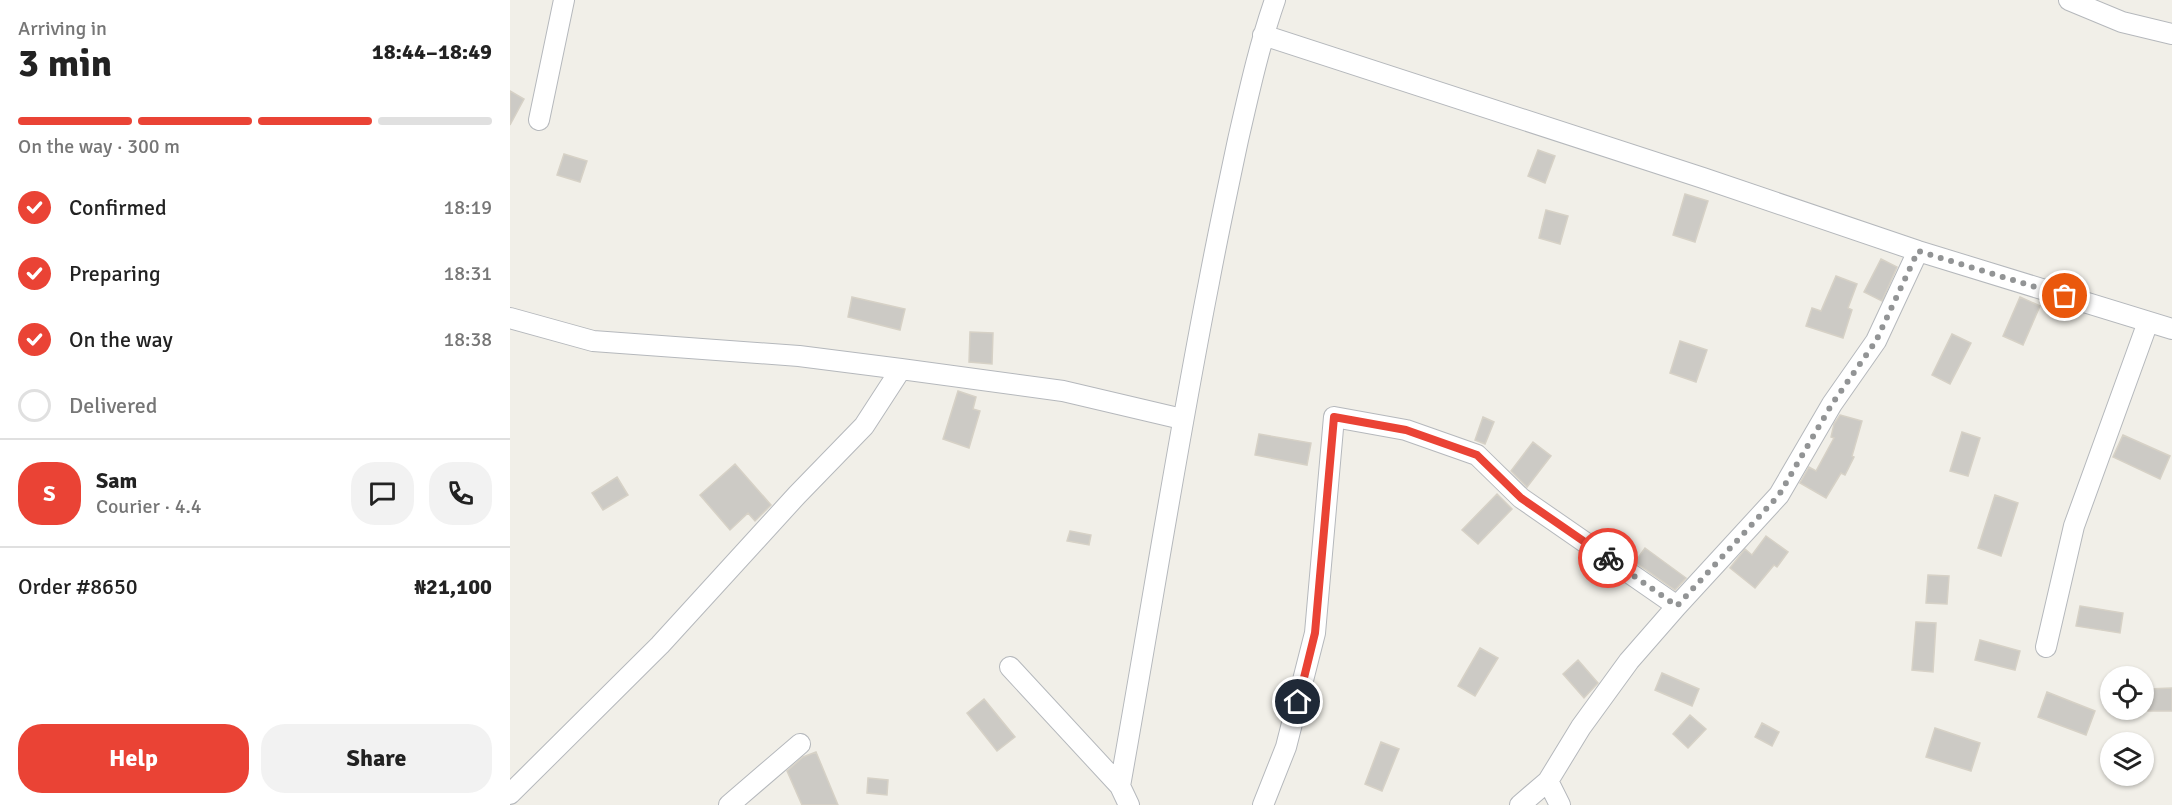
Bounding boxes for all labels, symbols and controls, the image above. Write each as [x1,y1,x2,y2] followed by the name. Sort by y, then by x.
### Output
[18,16,107,41] text: Arriving in
[372,38,492,65] text: 18:44–18:49
[18,39,112,87] text: 3 min
[18,134,180,159] text: On the way · 300 m
[18,191,51,224] icon: check
[69,194,167,221] text: Confirmed
[443,195,492,220] text: 18:19
[18,257,51,290] icon: check
[69,260,161,287] text: Preparing
[443,261,492,286] text: 18:31
[2039,270,2090,321] pin
[2048,279,2081,312] icon: bag
[18,323,51,356] icon: check
[69,326,173,353] text: On the way
[443,327,492,352] text: 18:38
[69,392,157,419] text: Delivered
[351,462,414,525] button: chat
[429,462,492,525] button: phone
[96,467,137,494] text: Sam
[43,480,56,507] text: S
[96,494,202,519] text: Courier · 4.4
[1578,528,1638,588] courier
[1592,542,1625,575] icon: bike
[18,573,138,600] text: Order #8650
[414,573,492,600] text: ₦21,100
[2100,666,2154,786] map controls
[2100,666,2154,720] button: locate
[1272,676,1323,727] pin
[1281,685,1314,718] icon: home
[18,724,249,793] button: Help
[261,724,492,793] button: Share
[2100,732,2154,786] button: layers

